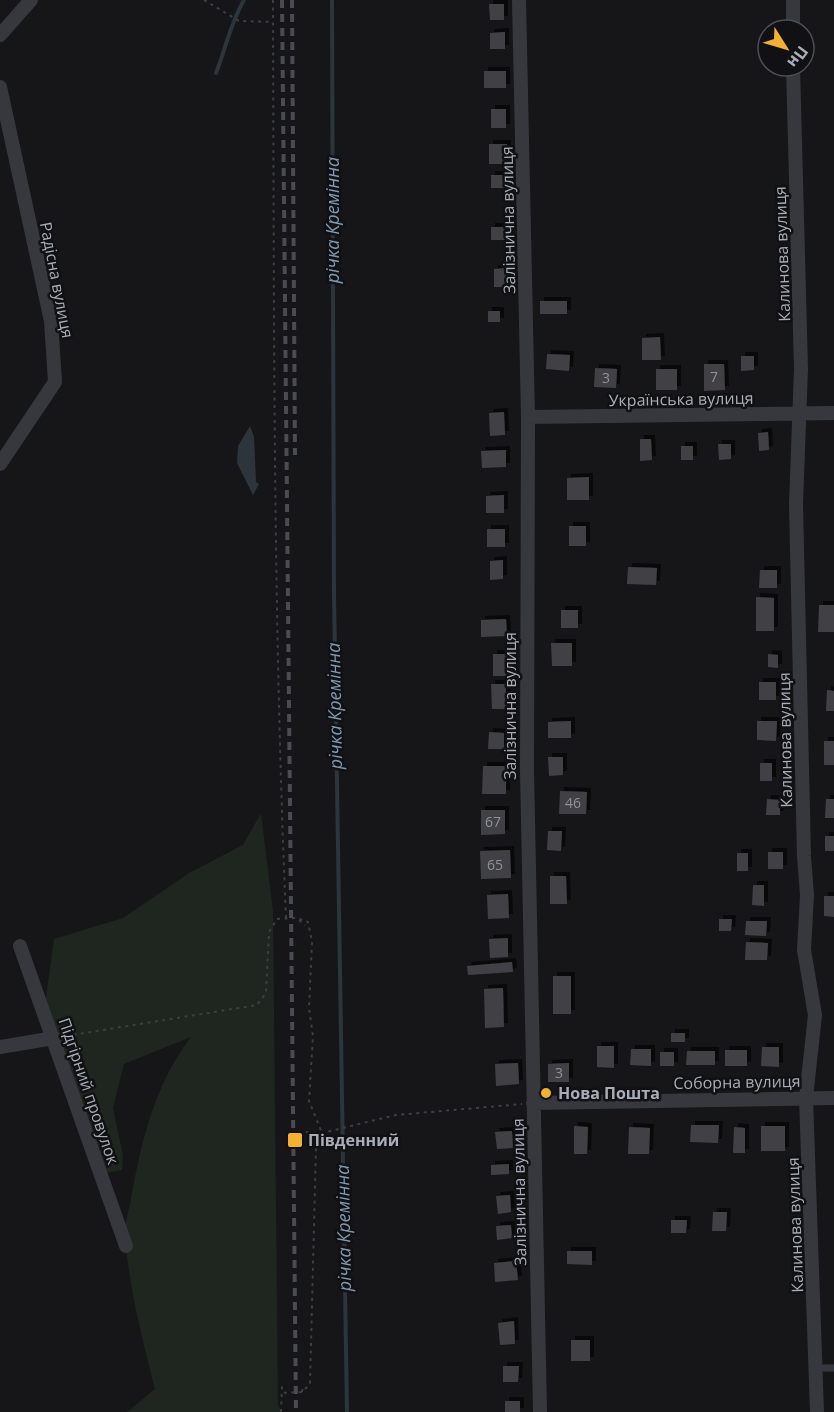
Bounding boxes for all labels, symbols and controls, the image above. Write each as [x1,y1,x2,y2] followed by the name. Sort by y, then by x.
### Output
[756,18,816,78] north arrow
[782,41,814,73] text: Пн
[496,146,520,294] street label: Залізнична вулиця
[320,157,344,284] water label: річка Кремінна
[769,186,795,322] street label: Калинова вулиця
[35,220,79,340] street label: Радісна вулиця
[710,367,718,386] house number: 7
[602,368,610,387] house number: 3
[608,387,754,411] street label: Українська вулиця
[499,632,521,780] street label: Залізнична вулиця
[321,643,347,770] water label: річка Кремінна
[773,672,797,808] street label: Калинова вулиця
[565,793,581,812] house number: 46
[485,812,501,831] house number: 67
[487,855,503,874] house number: 65
[54,1015,125,1168] street label: Підгірний провулок
[555,1063,563,1082] house number: 3
[673,1070,801,1094] street label: Соборна вулиця
[558,1082,660,1104] place label: Нова Пошта
[539,1086,553,1100] marker: Нова Пошта
[507,1118,531,1266] street label: Залізнична вулиця
[308,1129,399,1151] place label: Південний
[286,1131,304,1149] marker: Південний
[782,1157,808,1293] street label: Калинова вулиця
[330,1165,356,1292] water label: річка Кремінна

